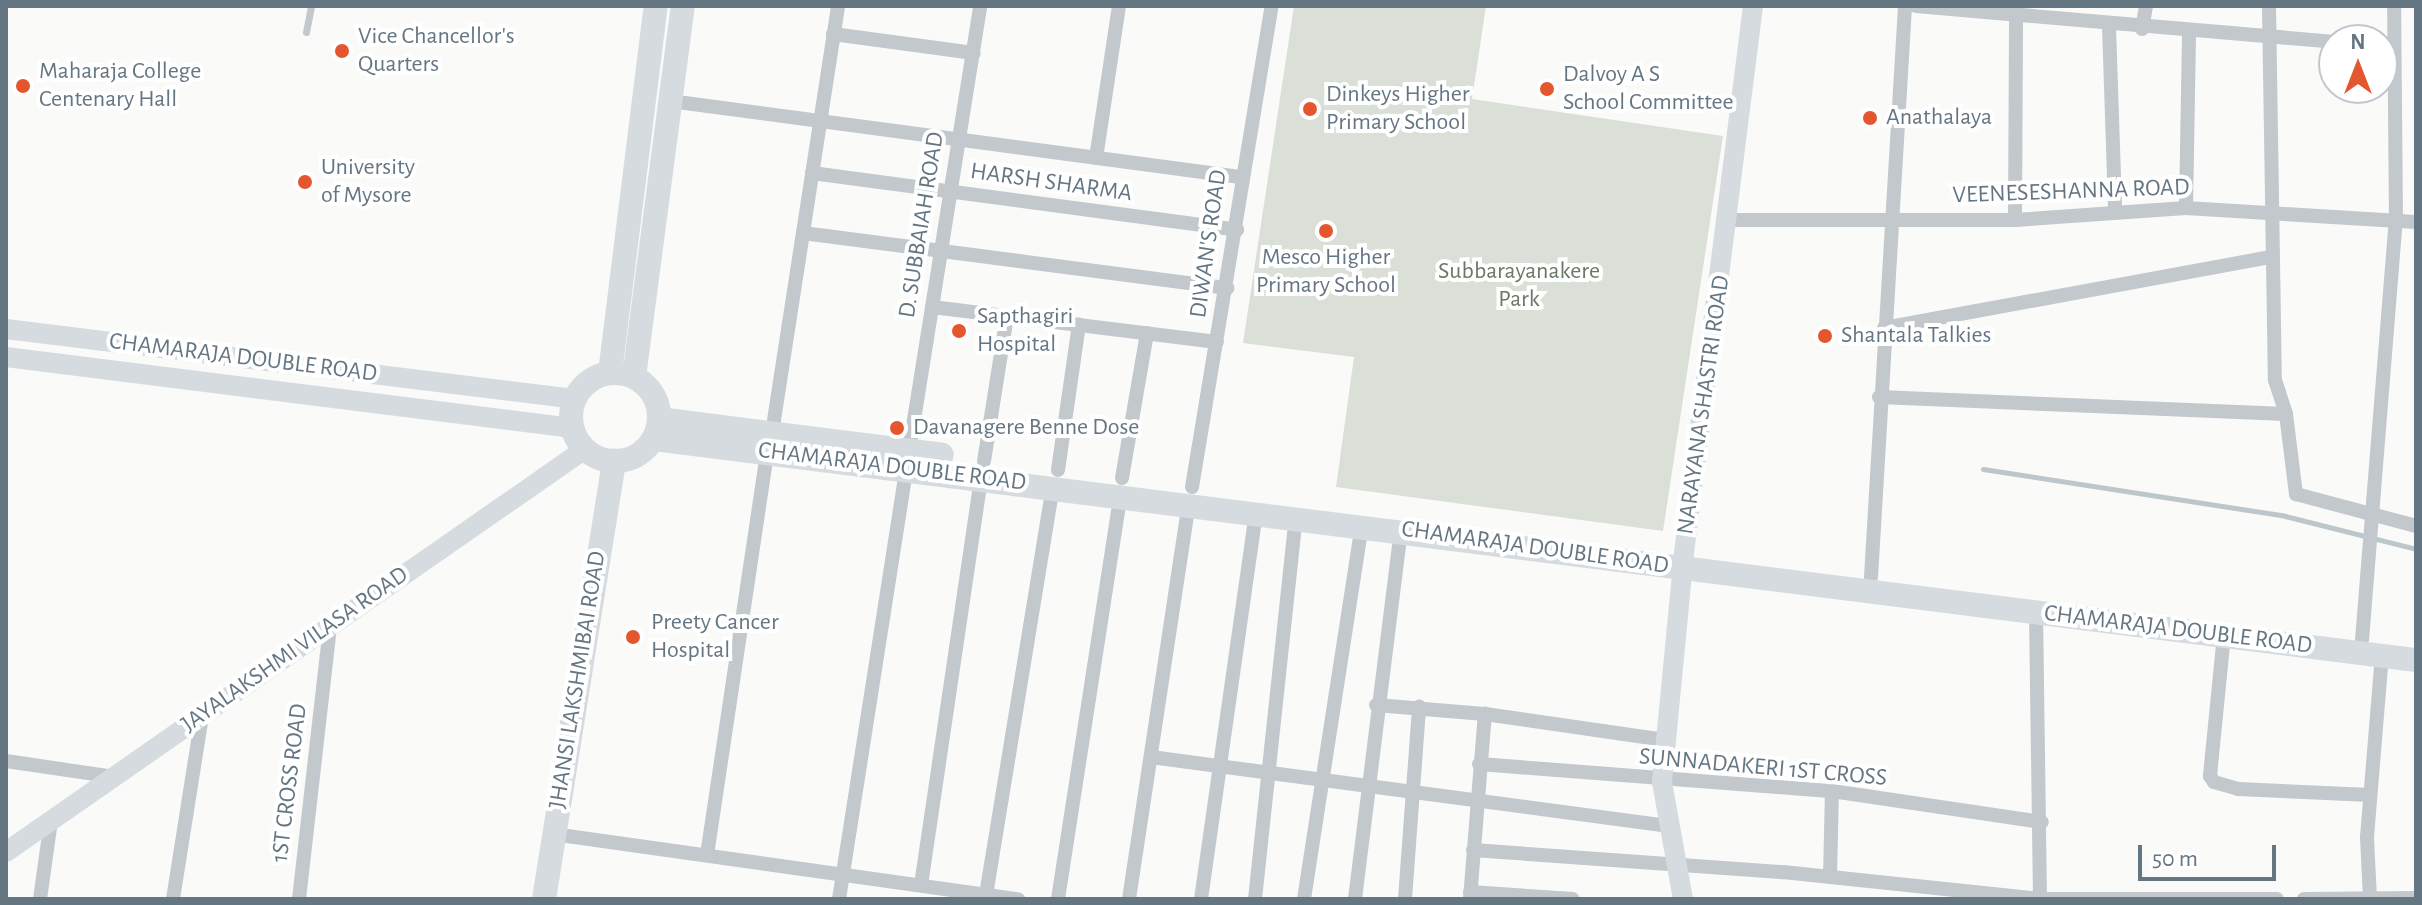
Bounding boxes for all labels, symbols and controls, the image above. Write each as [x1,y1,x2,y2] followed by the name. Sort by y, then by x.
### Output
[358,23,515,79] place label: Vice Chancellor's Quarters
[2318,24,2398,104] north arrow
[2350,31,2366,53] text: N
[333,42,351,60] marker: Vice Chancellor's Quarters
[39,58,201,114] place label: Maharaja College Centenary Hall
[1563,61,1734,117] place label: Dalvoy A S School Committee
[14,77,32,95] marker: Maharaja College Centenary Hall
[1538,80,1556,98] marker: Dalvoy A S School Committee
[1326,81,1470,137] place label: Dinkeys Higher Primary School
[1301,100,1319,118] marker: Dinkeys Higher Primary School
[1886,104,1992,132] place label: Anathalaya
[1861,109,1879,127] marker: Anathalaya
[893,130,951,320] street label: D. SUBBAIAH ROAD
[321,154,415,210] place label: University of Mysore
[968,157,1134,209] street label: HARSH SHARMA
[1184,168,1234,320] street label: DIWAN'S ROAD
[296,173,314,191] marker: University of Mysore
[1952,173,2190,211] street label: VEENESESHANNA ROAD
[1317,222,1335,240] marker: Mesco Higher Primary School
[1256,244,1396,300] place label: Mesco Higher Primary School
[1438,258,1600,314] park label: Subbarayanakere Park
[1672,274,1736,536] street label: NARAYANA SHASTRI ROAD
[977,303,1073,359] place label: Sapthagiri Hospital
[948,320,970,342] marker: Sapthagiri Hospital
[1841,322,1991,350] place label: Shantala Talkies
[107,327,379,389] street label: CHAMARAJA DOUBLE ROAD
[1816,327,1834,345] marker: Shantala Talkies
[913,414,1139,442] place label: Davanagere Benne Dose
[888,419,906,437] marker: Davanagere Benne Dose
[756,436,1028,498] street label: CHAMARAJA DOUBLE ROAD
[1400,515,1670,581] street label: CHAMARAJA DOUBLE ROAD
[543,549,613,811] street label: JHANSI LAKSHMIBAI ROAD
[176,561,414,739] street label: JAYALAKSHMI VILASA ROAD
[2042,599,2314,661] street label: CHAMARAJA DOUBLE ROAD
[651,609,779,665] place label: Preety Cancer Hospital
[622,626,644,648] marker: Preety Cancer Hospital
[266,702,314,864] street label: 1ST CROSS ROAD
[1638,743,1888,793] street label: SUNNADAKERI 1ST CROSS
[2142,829,2280,879] scale bar
[2152,847,2198,871] text: 50 m

